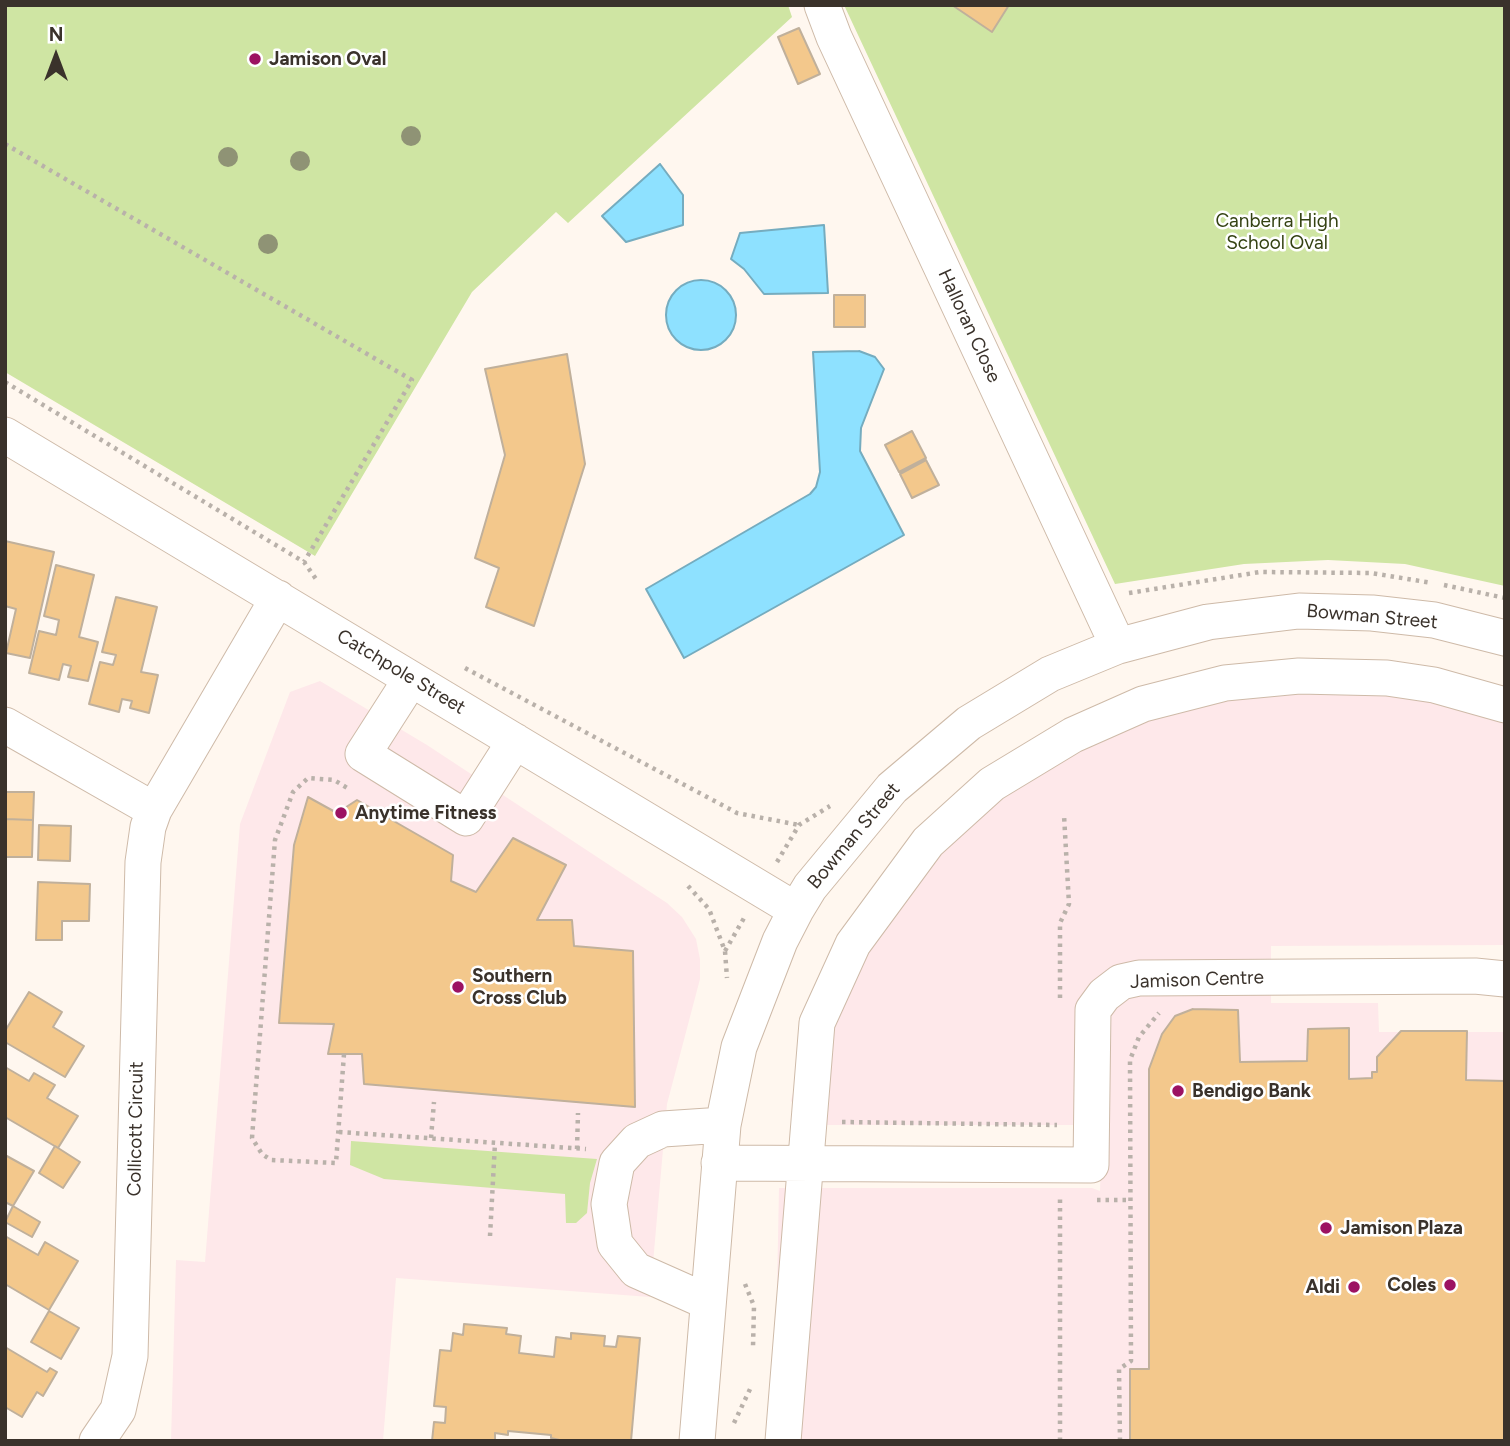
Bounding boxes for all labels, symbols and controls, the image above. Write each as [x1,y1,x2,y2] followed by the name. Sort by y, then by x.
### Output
[21,21,91,91] north arrow
[49,23,63,46] text: N
[269,48,386,70] place label: Jamison Oval
[247,51,263,67] marker: Jamison Oval
[1215,210,1339,254] park label: Canberra High School Oval
[933,266,1005,386] street label: Halloran Close
[1305,600,1439,634] street label: Bowman Street
[333,625,469,719] street label: Catchpole Street
[803,778,905,894] street label: Bowman Street
[355,802,496,824] place label: Anytime Fitness
[333,805,349,821] marker: Anytime Fitness
[472,965,567,1009] place label: Southern Cross Club
[1130,966,1264,994] street label: Jamison Centre
[450,979,466,995] marker: Southern Cross Club
[123,1061,149,1197] street label: Collicott Circuit
[1192,1080,1311,1102] place label: Bendigo Bank
[1170,1083,1186,1099] marker: Bendigo Bank
[1340,1217,1463,1239] place label: Jamison Plaza
[1318,1220,1334,1236] marker: Jamison Plaza
[1387,1274,1436,1296] place label: Coles
[1305,1276,1340,1298] place label: Aldi
[1442,1277,1458,1293] marker: Coles
[1346,1279,1362,1295] marker: Aldi

